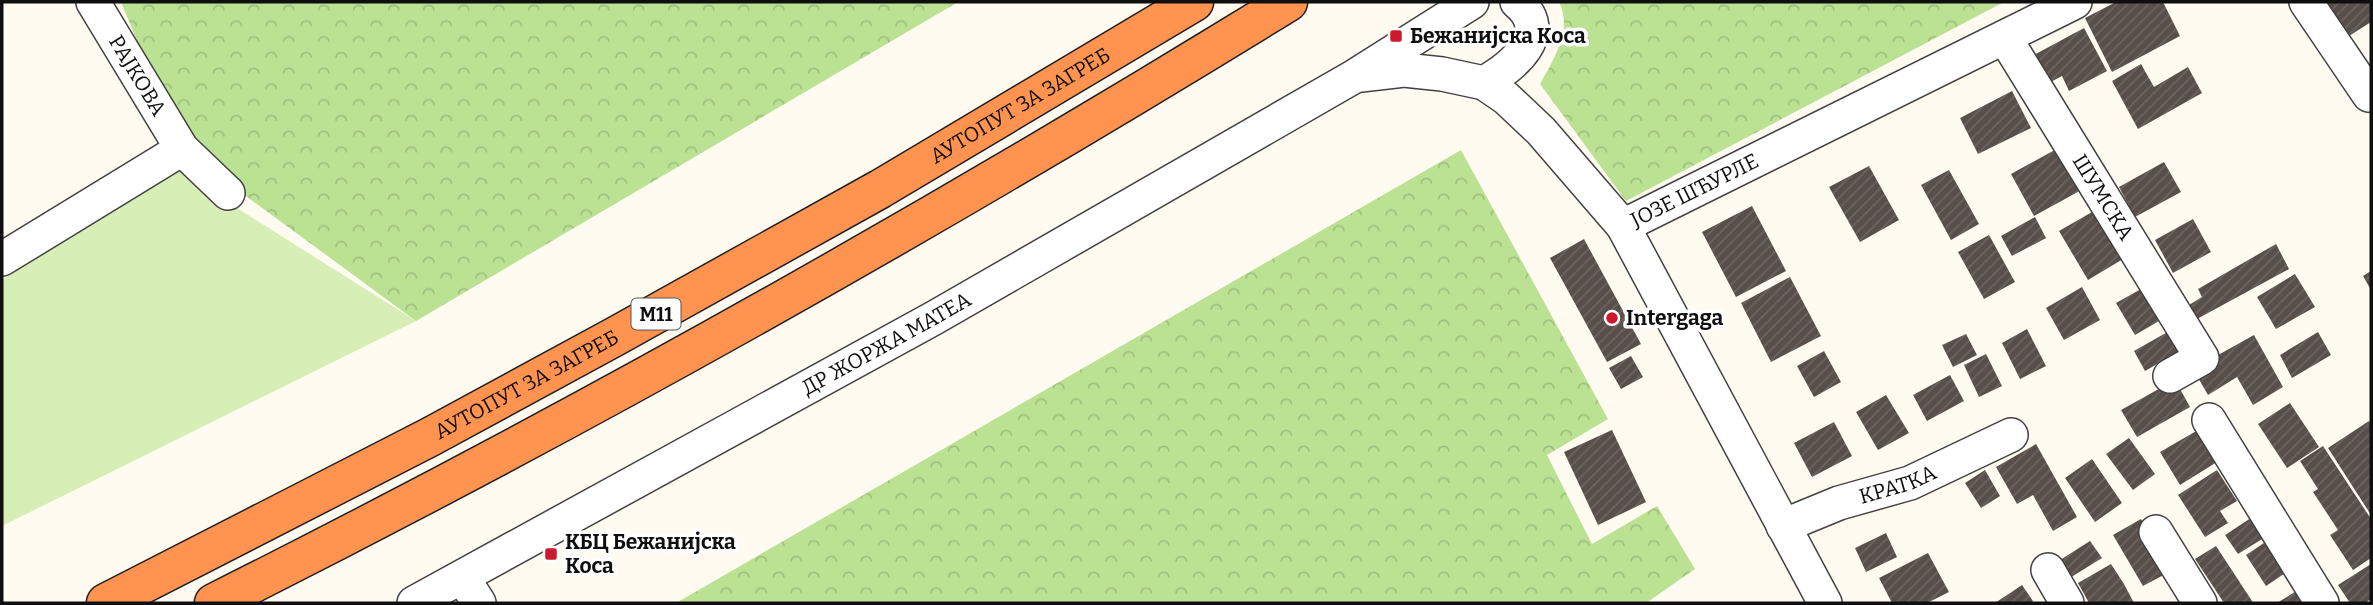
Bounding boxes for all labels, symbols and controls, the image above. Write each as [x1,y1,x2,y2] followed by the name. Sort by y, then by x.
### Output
[1410,23,1586,49] place label: Бежанијска Коса
[1388,28,1404,44] marker: Бежанијска Коса
[103,30,172,121] street label: РАЈКОВА
[925,42,1115,169] street label: АУТОПУТ ЗА ЗАГРЕБ
[1625,148,1763,234] street label: ЈОЗЕ ШЋУРЛЕ
[2067,149,2139,245] street label: ШУМСКА
[797,286,976,401] street label: ДР ЖОРЖА МАТЕА
[632,298,680,330] road number: M11
[1626,305,1723,331] place label: Intergaga
[1604,310,1620,326] marker: Intergaga
[430,324,623,445] street label: АУТОПУТ ЗА ЗАГРЕБ
[1856,459,1941,510] street label: КРАТКА
[565,529,736,579] place label: КБЦ Бежанијска Коса
[543,546,559,562] marker: КБЦ Бежанијска Коса

